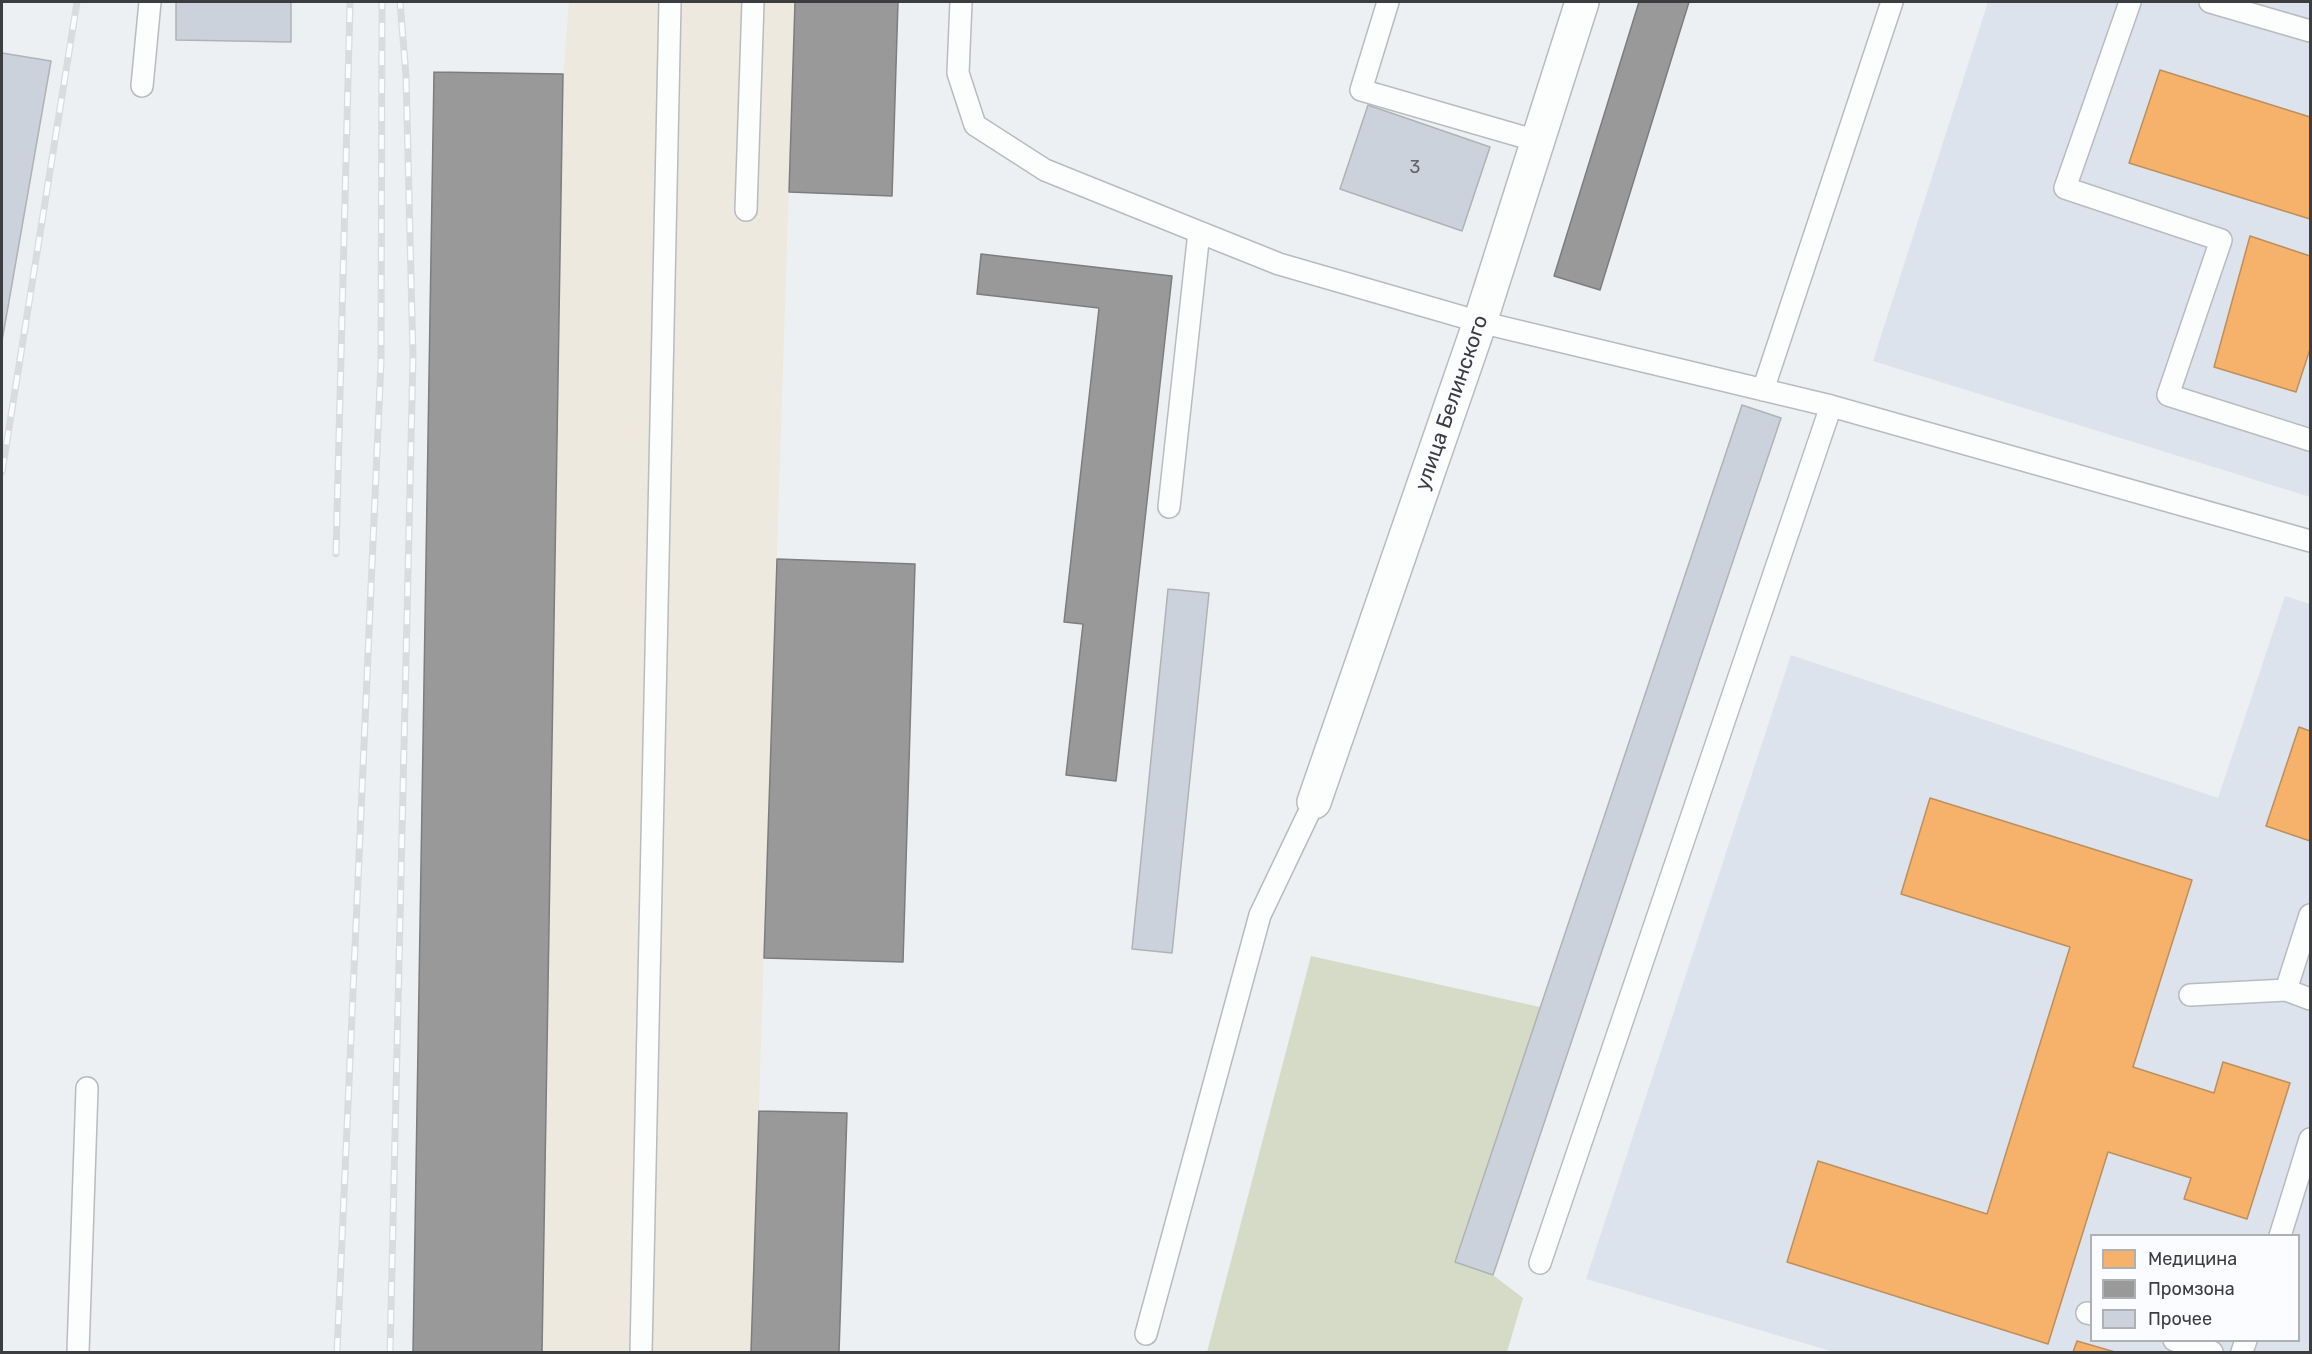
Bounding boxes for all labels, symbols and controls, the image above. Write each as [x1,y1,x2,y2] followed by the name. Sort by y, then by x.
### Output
[1410,157,1420,179] house number: 3
[1410,312,1494,494] street label: улица Белинского
[2090,1234,2300,1342] legend
[2148,1248,2237,1270] text: Медицина
[2148,1278,2235,1300] text: Промзона
[2148,1308,2212,1330] text: Прочее

